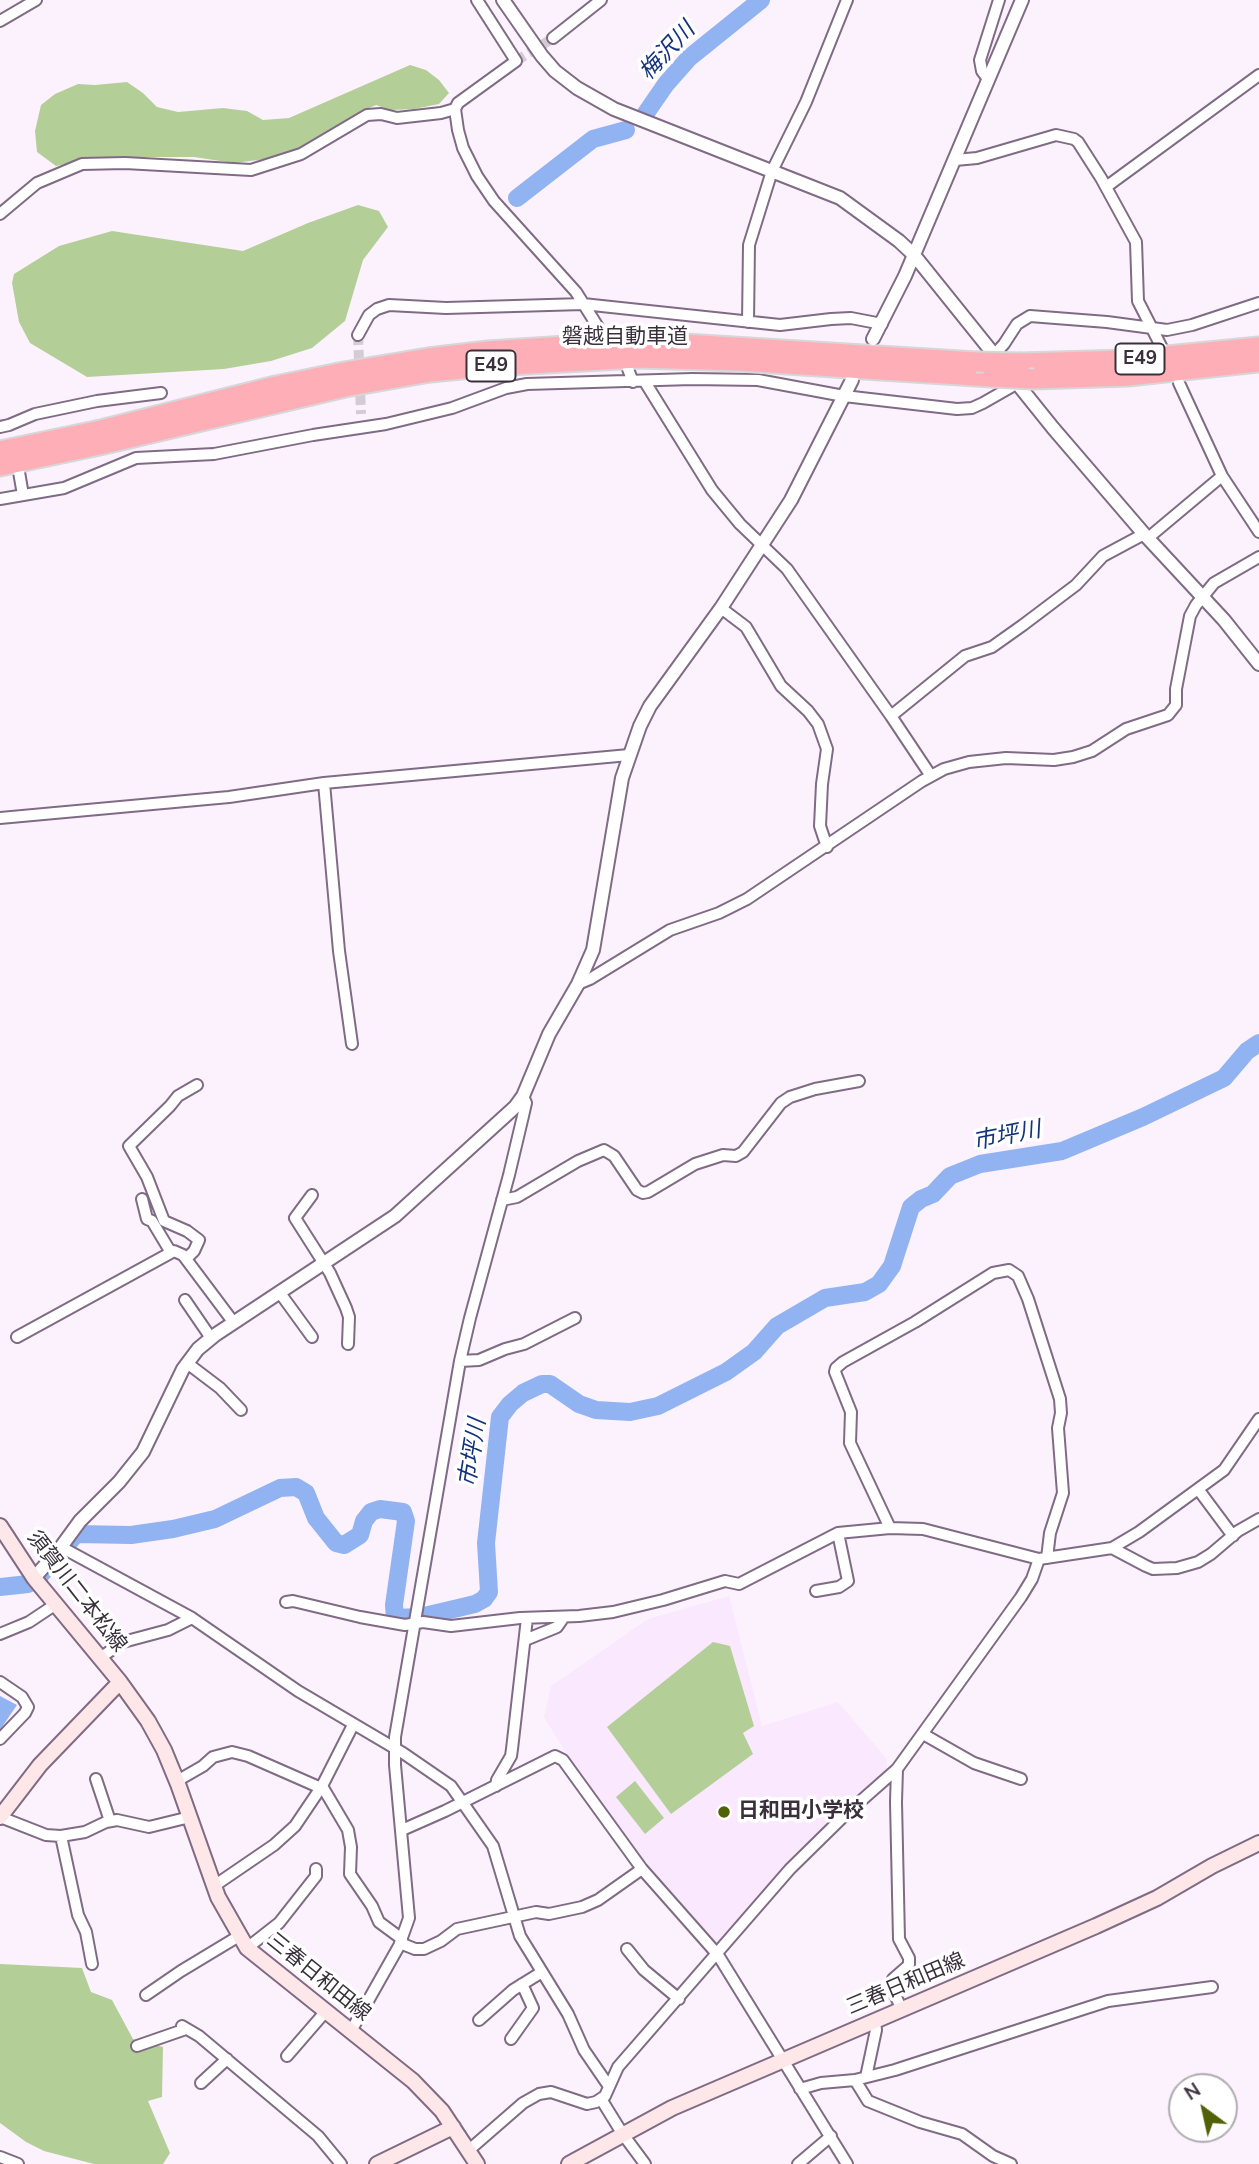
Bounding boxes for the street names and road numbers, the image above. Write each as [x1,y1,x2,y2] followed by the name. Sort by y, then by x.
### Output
[562,325,688,351] street label: 磐越自動車道
[1116,344,1164,374] road number: E49
[466,350,516,382] road number: E49
[21,1526,131,1658] street label: 須賀川二本松線
[261,1929,375,2027] street label: 三春日和田線
[843,1949,969,2021] street label: 三春日和田線

